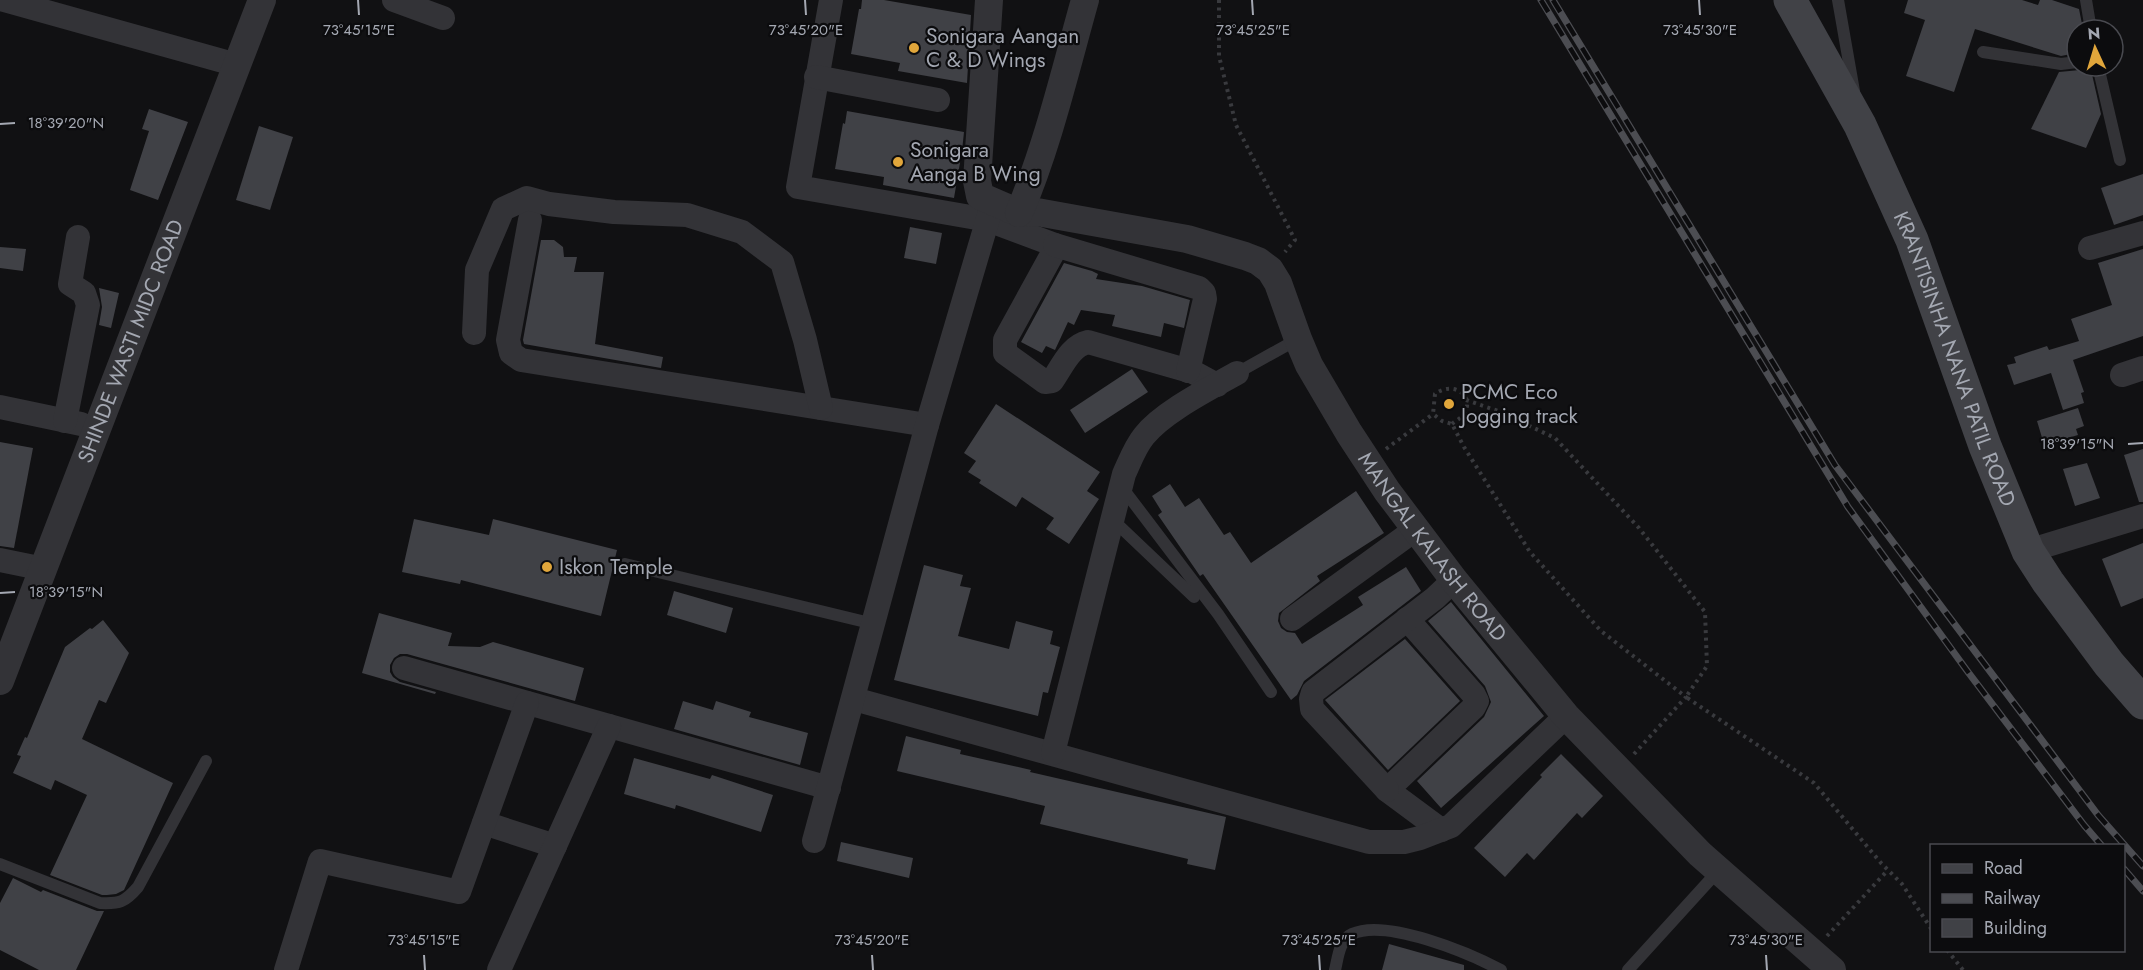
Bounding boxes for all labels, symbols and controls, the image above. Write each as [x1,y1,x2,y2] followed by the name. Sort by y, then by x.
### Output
[2065,18,2125,78] north arrow
[323,19,395,41] text: 73°45'15"E
[769,19,843,41] text: 73°45'20"E
[1216,19,1290,41] text: 73°45'25"E
[1663,19,1737,41] text: 73°45'30"E
[926,21,1079,75] place label: Sonigara Aangan C & D Wings
[2087,22,2101,45] text: N
[907,41,921,55] marker: Sonigara Aangan C & D Wings
[28,112,104,134] text: 18°39'20"N
[910,135,1041,189] place label: Sonigara Aanga B Wing
[891,155,905,169] marker: Sonigara Aanga B Wing
[1886,207,2023,511] street label: KRANTISINHA NANA PATIL ROAD
[70,215,191,467] street label: SHINDE WASTI MIDC ROAD
[1458,377,1579,431] place label: PCMC Eco Jogging track
[1442,397,1456,411] marker: PCMC Eco Jogging track
[2040,433,2114,455] text: 18°39'15"N
[1351,446,1514,648] street label: MANGAL KALASH ROAD
[559,552,673,582] place label: Iskon Temple
[540,560,554,574] marker: Iskon Temple
[29,581,103,603] text: 18°39'15"N
[1930,844,2125,952] legend
[1984,855,2023,881] text: Road
[1984,885,2040,911] text: Railway
[1984,915,2047,941] text: Building
[388,929,460,951] text: 73°45'15"E
[835,929,909,951] text: 73°45'20"E
[1282,929,1356,951] text: 73°45'25"E
[1729,929,1803,951] text: 73°45'30"E

